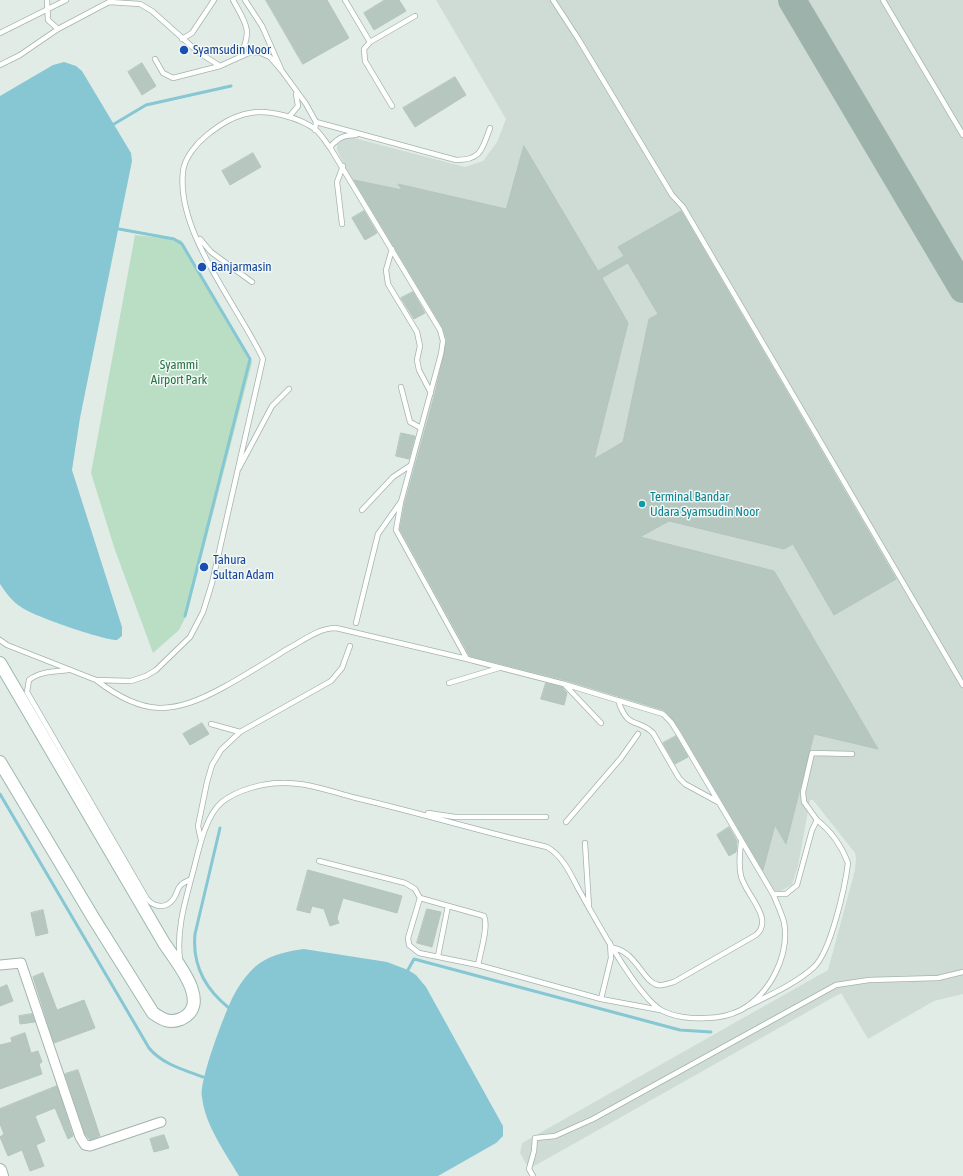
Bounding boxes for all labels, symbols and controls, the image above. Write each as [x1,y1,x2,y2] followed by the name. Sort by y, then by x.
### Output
[193,42,271,58] place label: Syamsudin Noor
[178,44,190,56] marker: Syamsudin Noor
[211,259,272,275] place label: Banjarmasin
[196,261,208,273] marker: Banjarmasin
[151,357,207,388] park label: Syammi Airport Park
[650,489,759,520] place label: Terminal Bandar Udara Syamsudin Noor
[637,499,647,509] marker: Terminal Bandar Udara Syamsudin Noor
[213,552,274,583] place label: Tahura Sultan Adam
[198,561,210,573] marker: Tahura Sultan Adam

